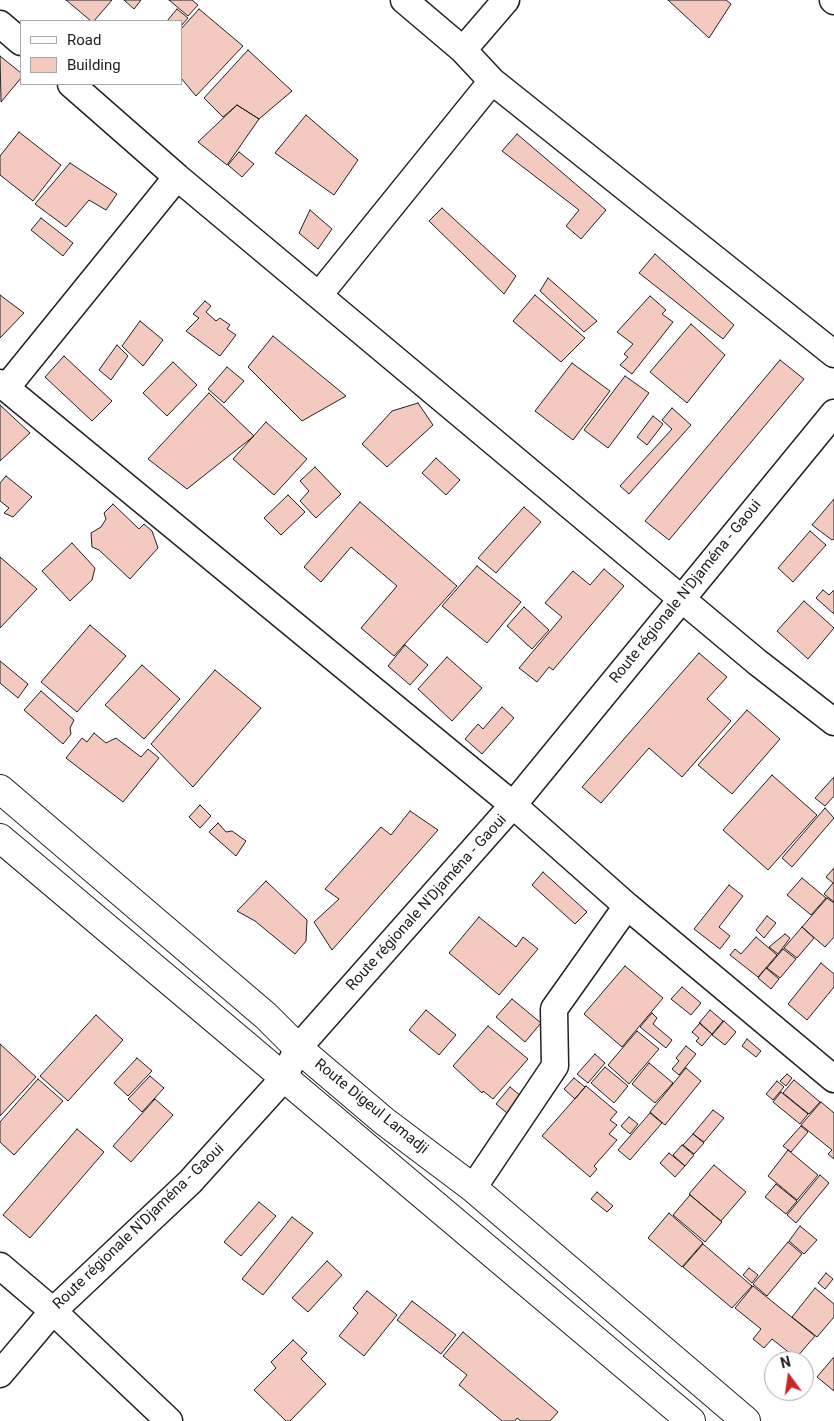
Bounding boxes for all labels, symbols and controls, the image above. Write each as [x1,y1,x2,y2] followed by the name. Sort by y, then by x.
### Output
[20,20,182,85] legend
[67,31,101,49] text: Road
[67,56,121,74] text: Building
[606,497,766,687] street label: Route régionale N'Djaména - Gaoui
[343,811,511,995] street label: Route régionale N'Djaména - Gaoui
[310,1056,432,1158] street label: Route Digeul Lamadji
[50,1140,228,1314] street label: Route régionale N'Djaména - Gaoui
[764,1351,814,1401] north arrow
[779,1353,792,1371] text: N

